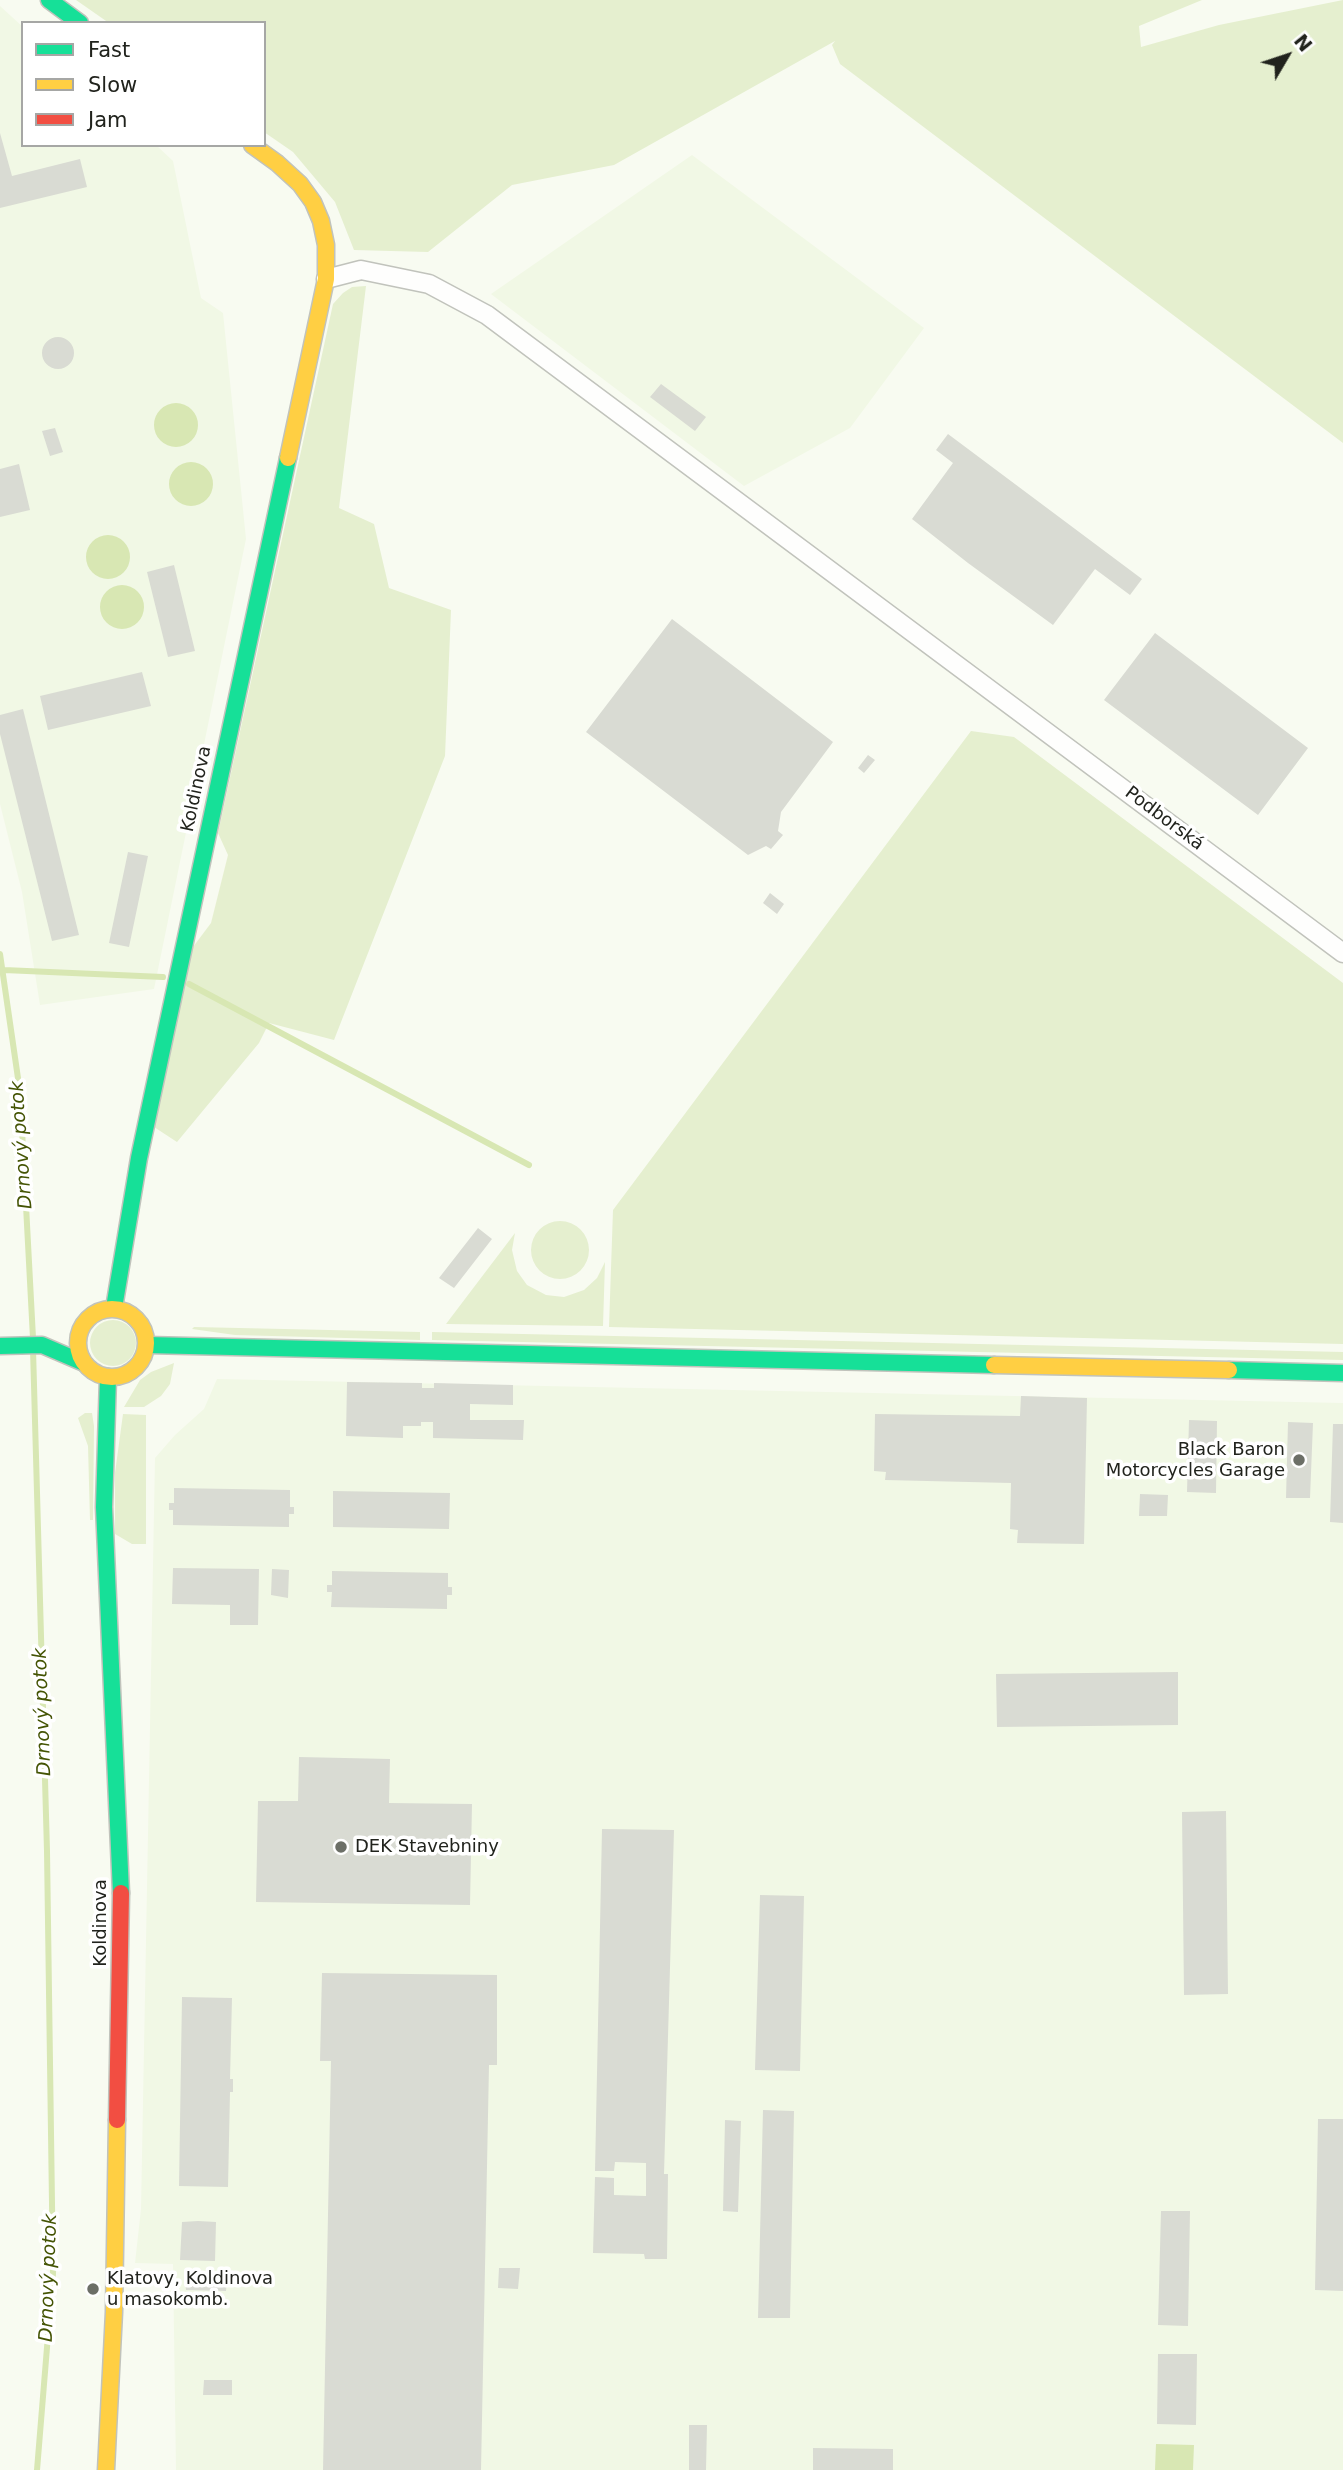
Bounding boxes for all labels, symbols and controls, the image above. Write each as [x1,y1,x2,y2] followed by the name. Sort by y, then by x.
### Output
[21,21,266,147] legend
[1252,21,1322,91] north arrow
[1290,30,1317,56] text: N
[88,38,130,62] text: Fast
[88,73,137,97] text: Slow
[88,108,128,132] text: Jam
[177,744,217,834] street label: Koldinova
[1120,782,1208,856] street label: Podborská
[6,1080,38,1210] water label: Drnový potok
[1106,1439,1285,1482] place label: Black Baron Motorcycles Garage
[1291,1452,1307,1468] marker: Black Baron Motorcycles Garage
[29,1647,57,1777] water label: Drnový potok
[355,1836,499,1858] place label: DEK Stavebniny
[333,1839,349,1855] marker: DEK Stavebniny
[90,1879,112,1967] street label: Koldinova
[35,2213,63,2343] water label: Drnový potok
[107,2268,273,2310] place label: Klatovy, Koldinova u masokomb.
[85,2281,101,2297] marker: Klatovy, Koldinova u masokomb.

